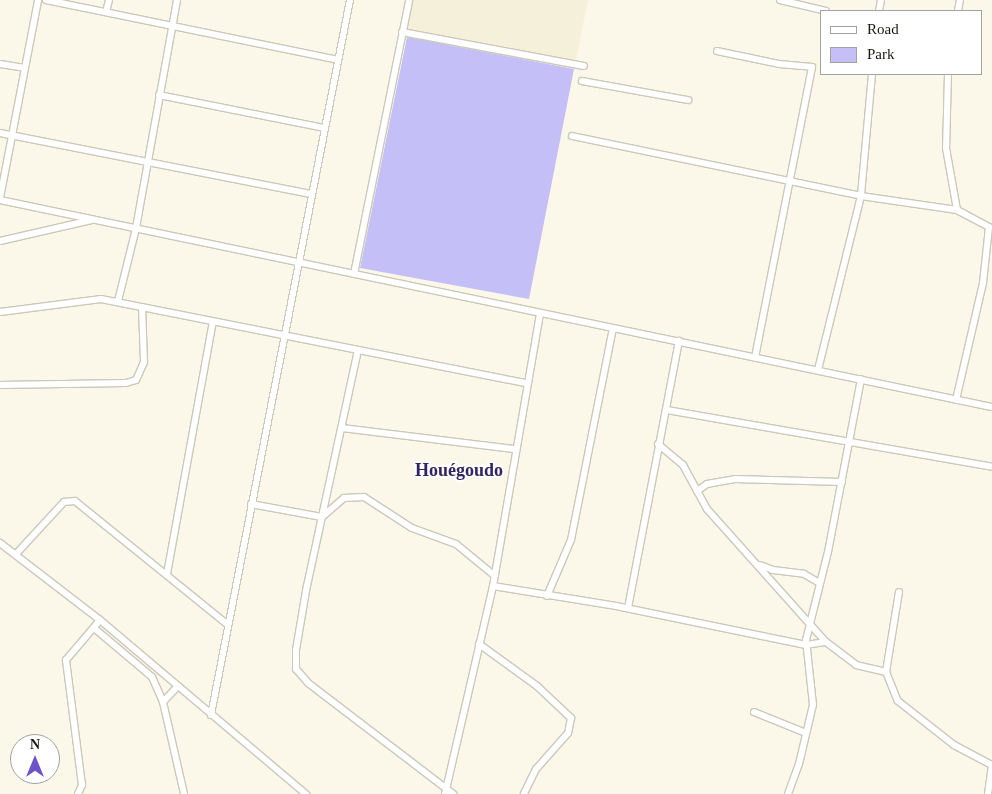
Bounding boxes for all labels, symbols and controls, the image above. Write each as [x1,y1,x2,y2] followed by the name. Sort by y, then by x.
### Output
[820,10,982,75] legend
[867,21,899,37] text: Road
[867,46,895,62] text: Park
[415,459,503,481] district label: Houégoudo
[10,734,60,784] north arrow
[30,737,40,752] text: N

